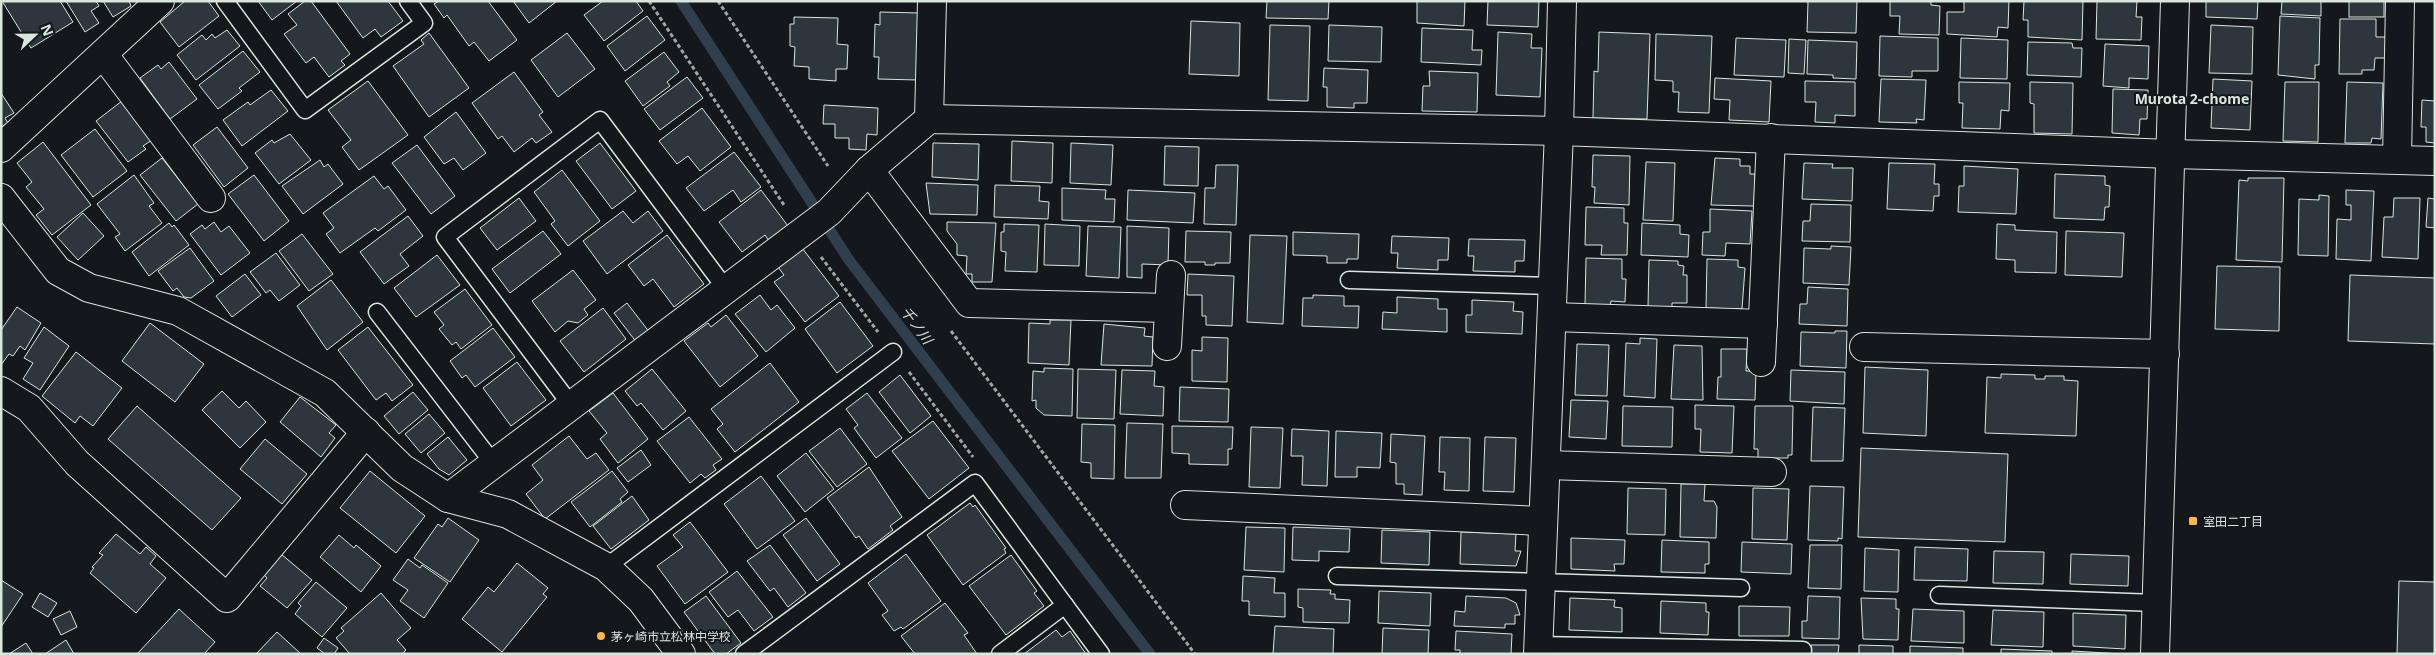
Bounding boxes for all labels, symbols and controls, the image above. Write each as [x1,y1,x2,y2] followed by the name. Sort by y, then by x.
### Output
[10,10,60,60] north arrow
[37,21,58,39] text: N
[2135,89,2249,108] district label: Murota 2-chome
[897,303,938,349] water label: 千ノ川
[2203,513,2263,530] place label: 室田二丁目
[2187,515,2199,527] marker: 室田二丁目
[611,628,731,645] place label: 茅ヶ崎市立松林中学校
[595,630,607,642] marker: 茅ヶ崎市立松林中学校

